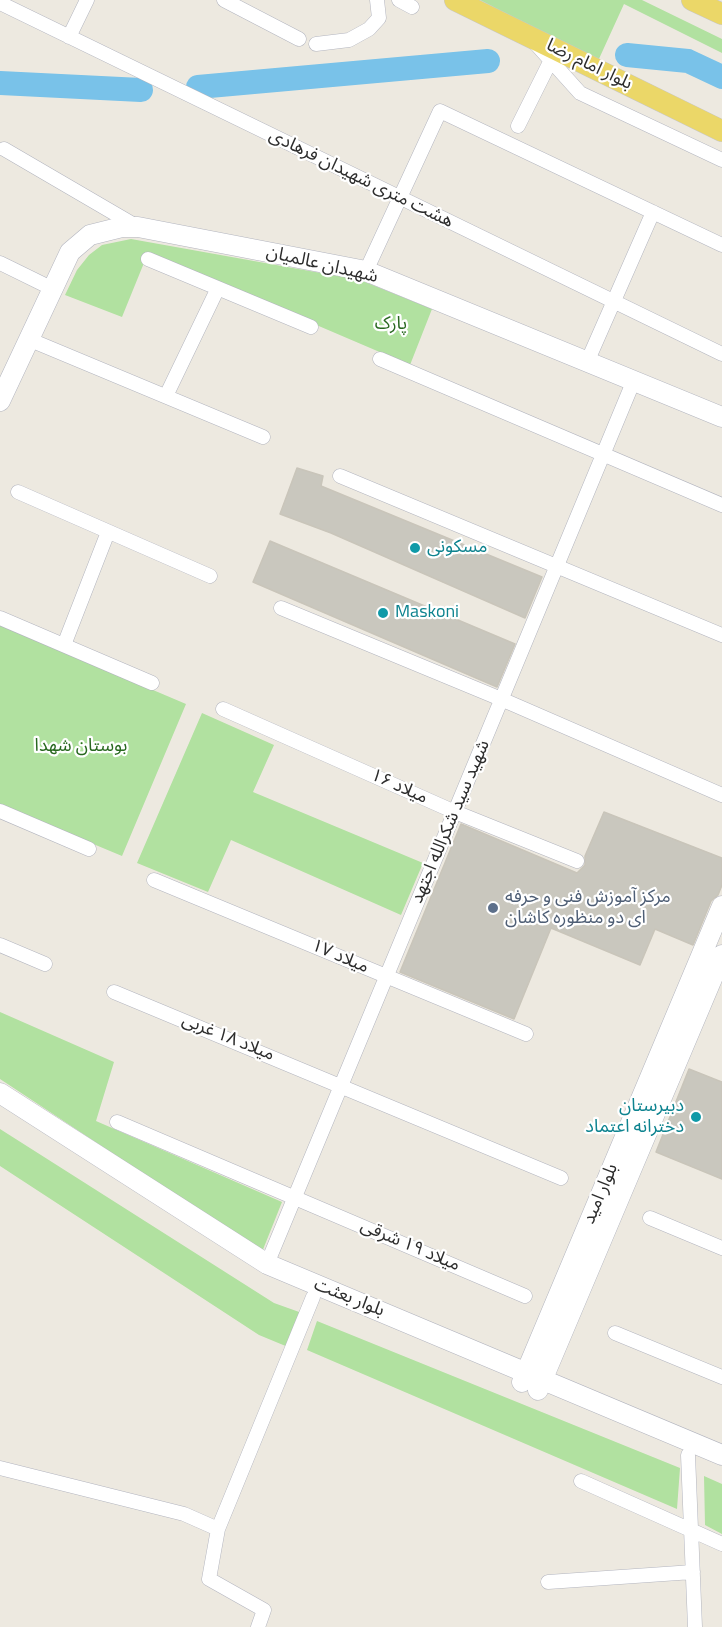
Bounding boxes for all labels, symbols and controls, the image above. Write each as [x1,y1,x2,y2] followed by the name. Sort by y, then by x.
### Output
[543,35,635,95] street label: بلوار امام رضا
[265,125,457,233] street label: هشت متری شهیدان فرهادی
[264,242,380,288] street label: شهیدان عالمیان
[375,314,407,336] park label: پارک
[427,537,487,559] place label: مسکونی
[408,541,422,555] marker: مسکونی
[395,602,459,624] place label: Maskoni
[376,606,390,620] marker: Maskoni
[35,736,127,758] park label: بوستان شهدا
[407,737,495,907] street label: شهید سید شکرالله اجتهد
[367,765,431,809] street label: میلاد ۱۶
[505,887,671,930] place label: مرکز آموزش فنی و حرفه ای دو منظوره کاشان
[486,901,500,915] marker: مرکز آموزش فنی و حرفه ای دو منظوره کاشان
[308,935,372,979] street label: میلاد ۱۷
[179,1010,277,1066] street label: میلاد ۱۸ غربی
[585,1096,684,1138] place label: دبیرستان دخترانه اعتماد
[689,1110,703,1124] marker: دبیرستان دخترانه اعتماد
[579,1161,623,1227] street label: بلوار امید
[357,1215,463,1277] street label: میلاد ۱۹ شرقی
[311,1274,387,1322] street label: بلوار بعثت

